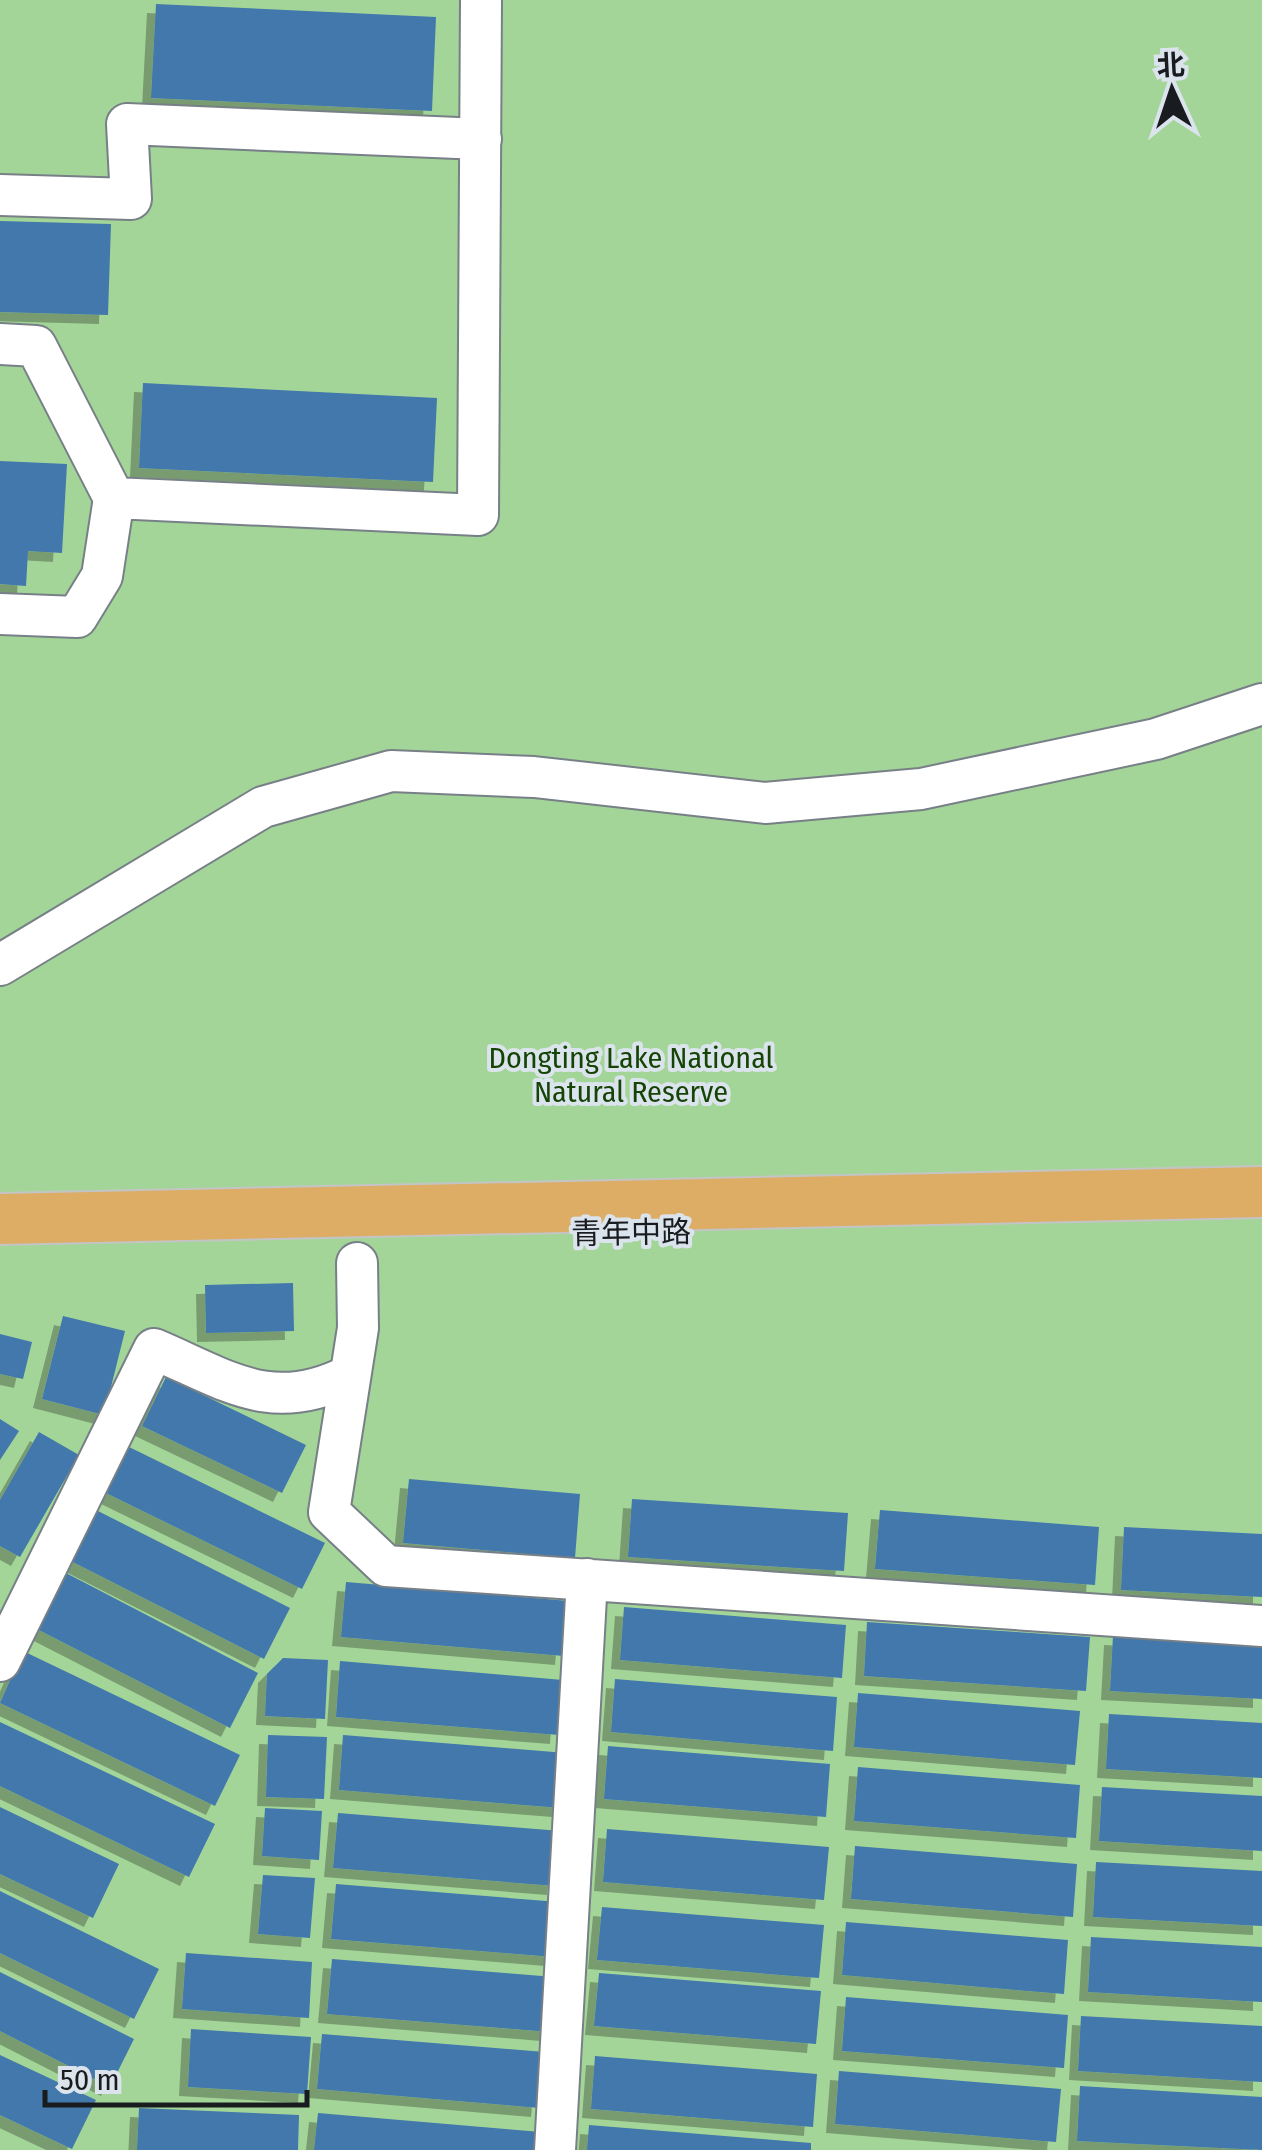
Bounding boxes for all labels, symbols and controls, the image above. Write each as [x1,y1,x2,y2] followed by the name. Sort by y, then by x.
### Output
[1122,40,1222,140] north arrow
[1156,48,1186,83] text: 北
[489,1040,774,1110] park label: Dongting Lake National Natural Reserve
[571,1214,691,1252] street label: 青年中路
[45,2045,308,2107] scale bar
[60,2062,120,2098] text: 50 m

